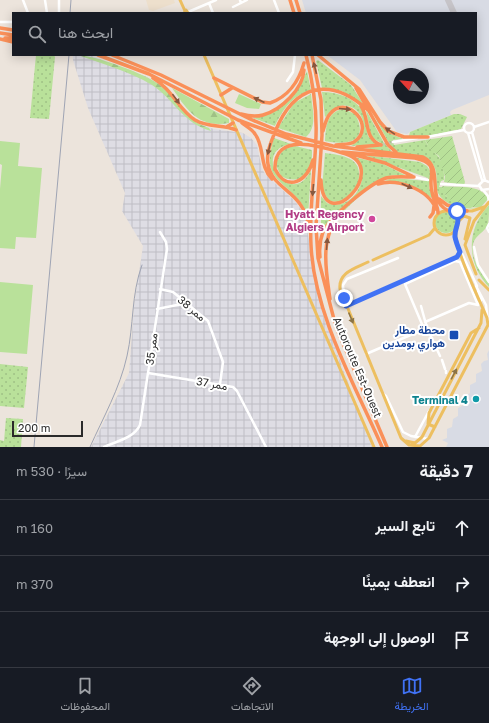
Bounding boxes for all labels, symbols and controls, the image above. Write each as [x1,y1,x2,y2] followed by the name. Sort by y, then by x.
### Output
[12,12,477,56] search box
[26,23,48,45] icon: search
[58,23,113,41] text: ابحث هنا
[312,62,318,74] one-way arrow
[393,68,429,104] north arrow
[172,94,180,104] one-way arrow
[253,97,264,103] one-way arrow
[339,106,351,113] one-way arrow
[385,127,396,135] one-way arrow
[266,143,272,156] one-way arrow
[401,183,412,189] one-way arrow
[309,184,316,196] one-way arrow
[448,202,466,220] route start
[285,207,365,233] place label: Hyatt Regency Algiers Airport
[367,214,377,224] marker: Hyatt Regency Algiers Airport
[324,238,330,250] one-way arrow
[335,289,353,307] route end
[175,293,209,324] street label: ممر 38
[348,313,354,324] one-way arrow
[331,315,385,419] street label: Autoroute Est-Ouest
[383,323,445,352] place label: محطة مطار هواري بومدين
[448,329,460,341] marker: محطة مطار هواري بومدين
[142,332,161,366] street label: ممر 35
[451,369,458,380] one-way arrow
[195,374,229,393] street label: ممر 37
[412,393,468,406] place label: Terminal 4
[471,394,481,404] marker: Terminal 4
[12,419,83,438] scale bar
[18,421,51,434] text: 200 m
[419,460,473,481] text: 7 دقيقة
[16,463,87,479] text: سيرًا · 530 m
[375,516,435,534] text: تابع السير
[451,517,473,539] icon: ahead
[16,520,53,536] text: 160 m
[362,572,435,590] text: انعطف يمينًا
[451,573,473,595] icon: right
[16,576,53,592] text: 370 m
[324,628,435,646] text: الوصول إلى الوجهة
[451,629,473,651] icon: arrive
[60,675,110,716] tab: المحفوظات
[231,675,274,716] tab: الاتجاهات
[395,675,429,716] tab: الخريطة

